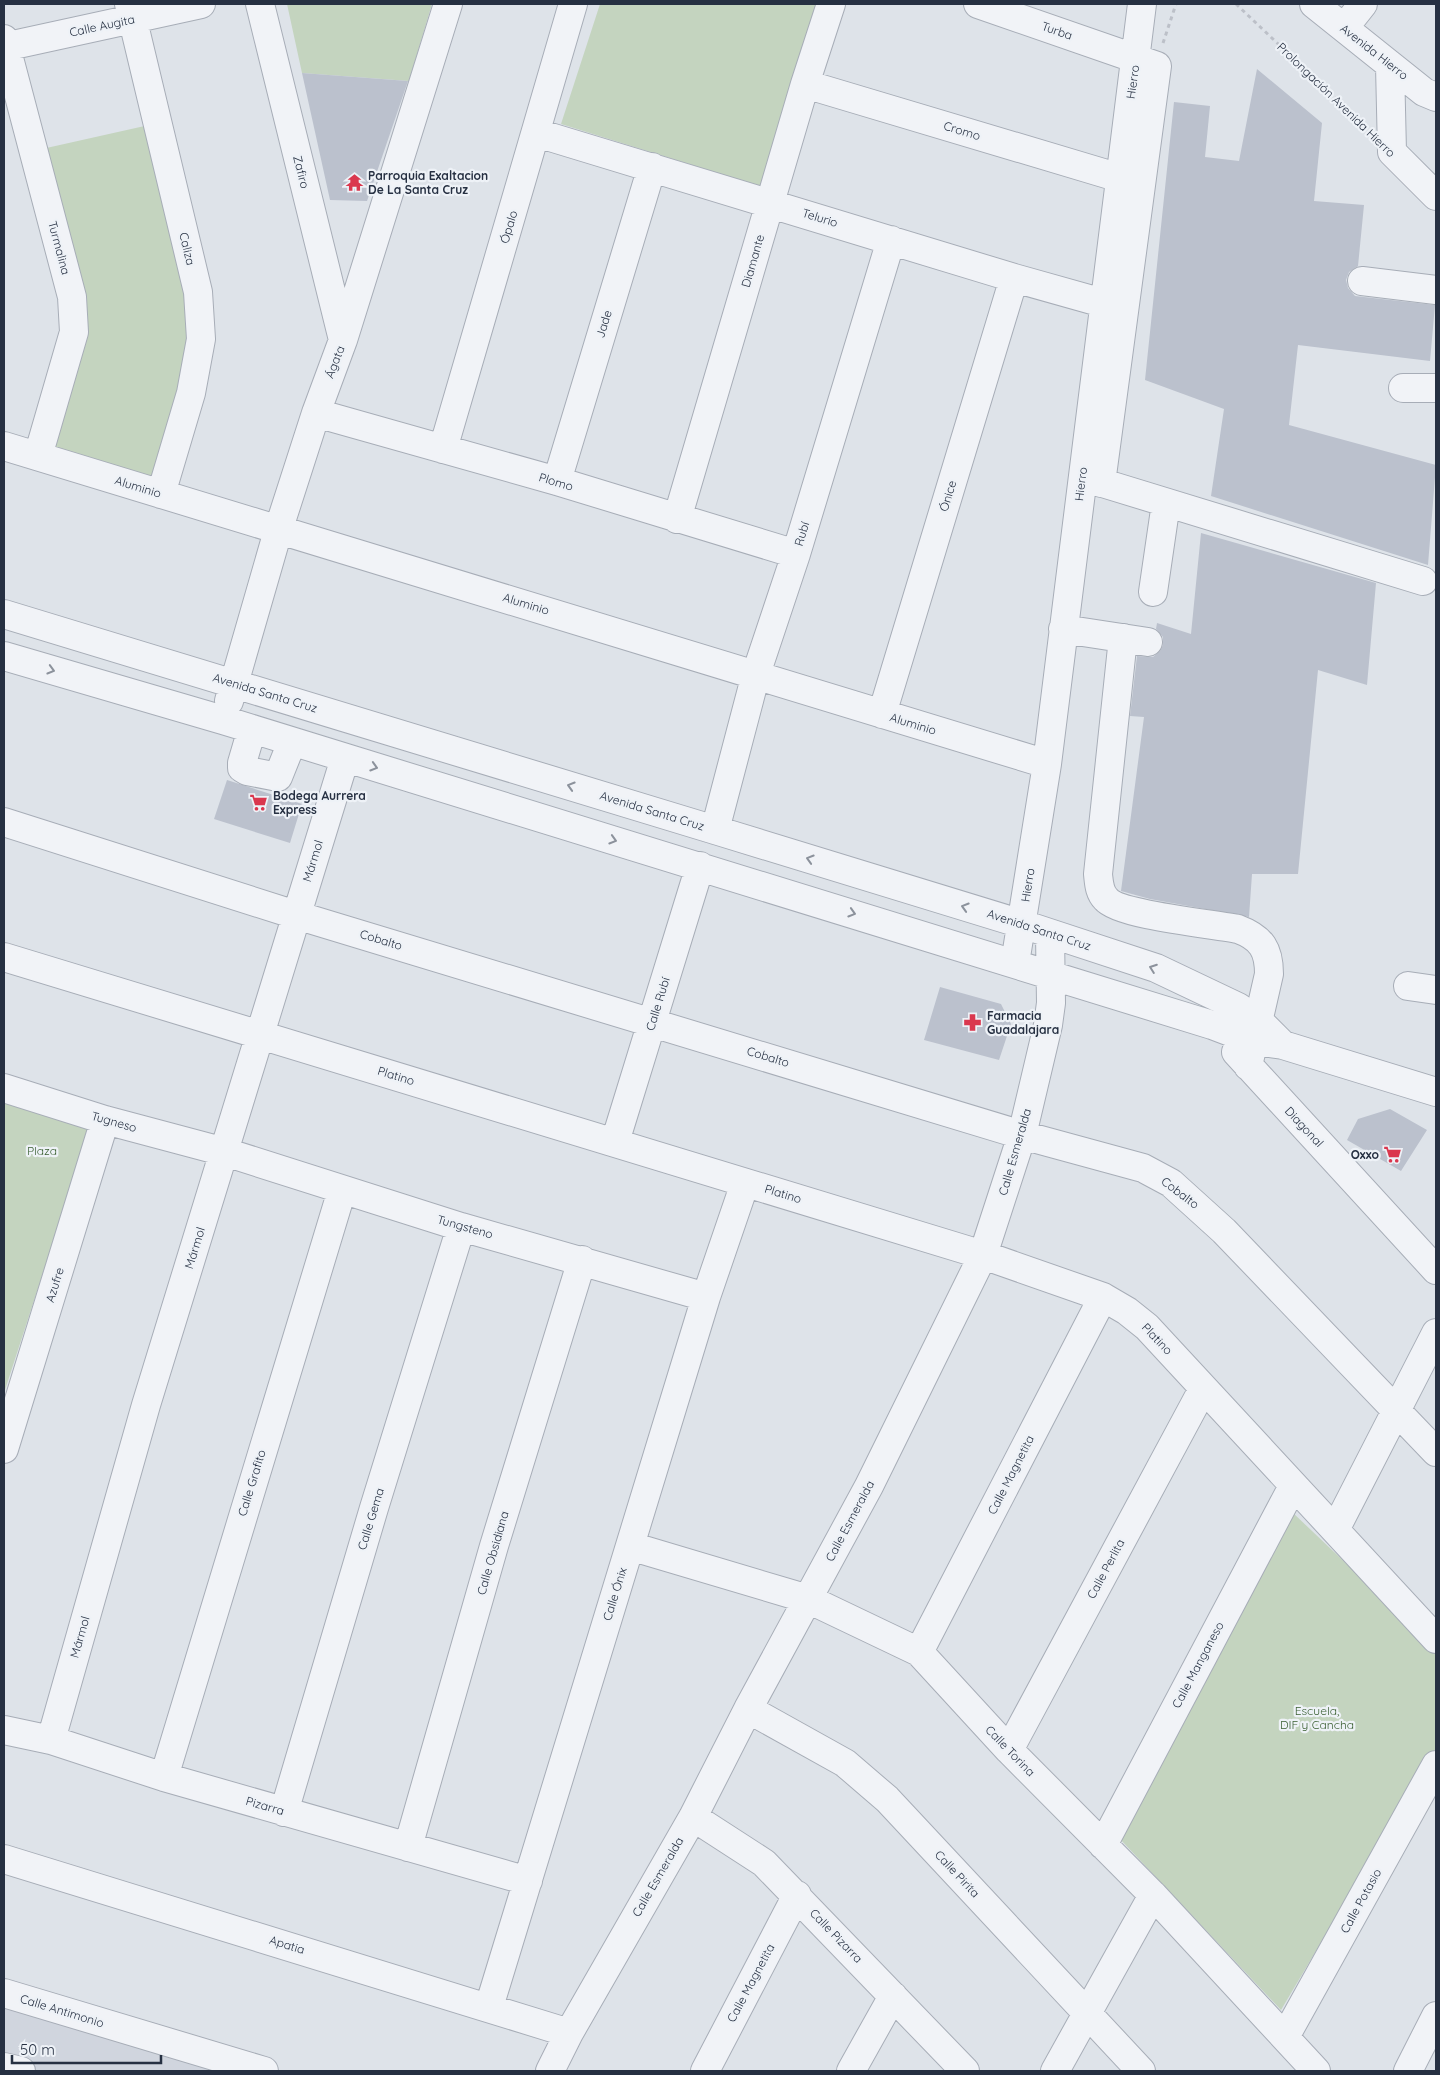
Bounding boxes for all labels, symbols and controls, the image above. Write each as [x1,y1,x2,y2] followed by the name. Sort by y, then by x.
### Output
[68,11,136,40] street label: Calle Augita
[1040,18,1075,43] street label: Turba
[1337,20,1411,83] street label: Avenida Hierro
[1274,39,1399,160] street label: Prolongación Avenida Hierro
[1123,64,1142,100] street label: Hierro
[942,118,982,143] street label: Cromo
[290,154,313,190] street label: Zafiro
[368,168,488,197] place label: Parroquia Exaltacion De La Santa Cruz
[344,173,364,193] temple icon: Parroquia Exaltacion De La Santa Cruz
[800,205,840,230] street label: Telurio
[496,209,521,245] street label: Ópalo
[45,219,74,276] street label: Turmalina
[176,231,199,267] street label: Caliza
[738,232,767,289] street label: Diamante
[592,308,615,340] street label: Jade
[321,343,348,380] street label: Ágata
[1071,466,1090,502] street label: Hierro
[537,469,575,494] street label: Plomo
[113,472,163,501] street label: Aluminio
[936,478,959,513] street label: Ónice
[791,519,812,548] street label: Rubí
[501,589,551,618] street label: Aluminio
[46,664,54,674] one-way arrow
[211,669,319,716] street label: Avenida Santa Cruz
[888,709,938,738] street label: Aluminio
[369,761,377,771] one-way arrow
[567,781,576,791] one-way arrow
[598,787,706,834] street label: Avenida Santa Cruz
[273,788,366,817] place label: Bodega Aurrera Express
[249,793,269,813] supermarket icon: Bodega Aurrera Express
[608,834,617,844] one-way arrow
[299,838,326,884] street label: Mármol
[806,855,815,865] one-way arrow
[1017,867,1038,903] street label: Hierro
[962,902,970,912] one-way arrow
[985,906,1093,953] street label: Avenida Santa Cruz
[847,907,856,917] one-way arrow
[358,926,404,953] street label: Cobalto
[1150,964,1158,974] one-way arrow
[642,975,673,1032] street label: Calle Rubí
[987,1008,1059,1037] place label: Farmacia Guadalajara
[963,1013,983,1033] pharmacy icon: Farmacia Guadalajara
[745,1043,791,1070] street label: Cobalto
[376,1063,417,1088] street label: Platino
[1282,1103,1327,1150] street label: Diagonal
[995,1107,1034,1197] street label: Calle Esmeralda
[90,1108,139,1135] street label: Tugneso
[27,1143,57,1158] park label: Plaza
[1383,1145,1403,1165] supermarket icon: Oxxo
[1351,1147,1380,1162] place label: Oxxo
[1158,1173,1202,1212] street label: Cobalto
[763,1181,804,1206] street label: Platino
[435,1211,495,1242] street label: Tungsteno
[181,1225,208,1271] street label: Mármol
[42,1265,67,1304] street label: Azufre
[1139,1320,1176,1358] street label: Platino
[984,1433,1037,1517] street label: Calle Magnetita
[234,1448,269,1518] street label: Calle Grafito
[822,1478,877,1564] street label: Calle Esmeralda
[354,1486,387,1552] street label: Calle Gema
[473,1509,512,1597] street label: Calle Obsidiana
[1084,1536,1128,1601] street label: Calle Perlita
[599,1565,630,1622] street label: Calle Ónix
[66,1614,93,1659] street label: Mármol
[1168,1619,1227,1711] street label: Calle Manganeso
[1280,1703,1354,1732] park label: Escuela, DIF y Cancha
[982,1722,1038,1779] street label: Calle Torina
[244,1793,286,1818] street label: Pizarra
[629,1834,686,1919] street label: Calle Esmeralda
[932,1847,983,1900] street label: Calle Pirita
[1337,1866,1384,1936] street label: Calle Potasio
[807,1905,866,1966] street label: Calle Pizarra
[268,1932,307,1957] street label: Apatia
[724,1941,778,2025] street label: Calle Magnetita
[18,1991,106,2030] street label: Calle Antimonio
[12,2032,161,2064] scale bar
[20,2040,55,2059] text: 50 m

